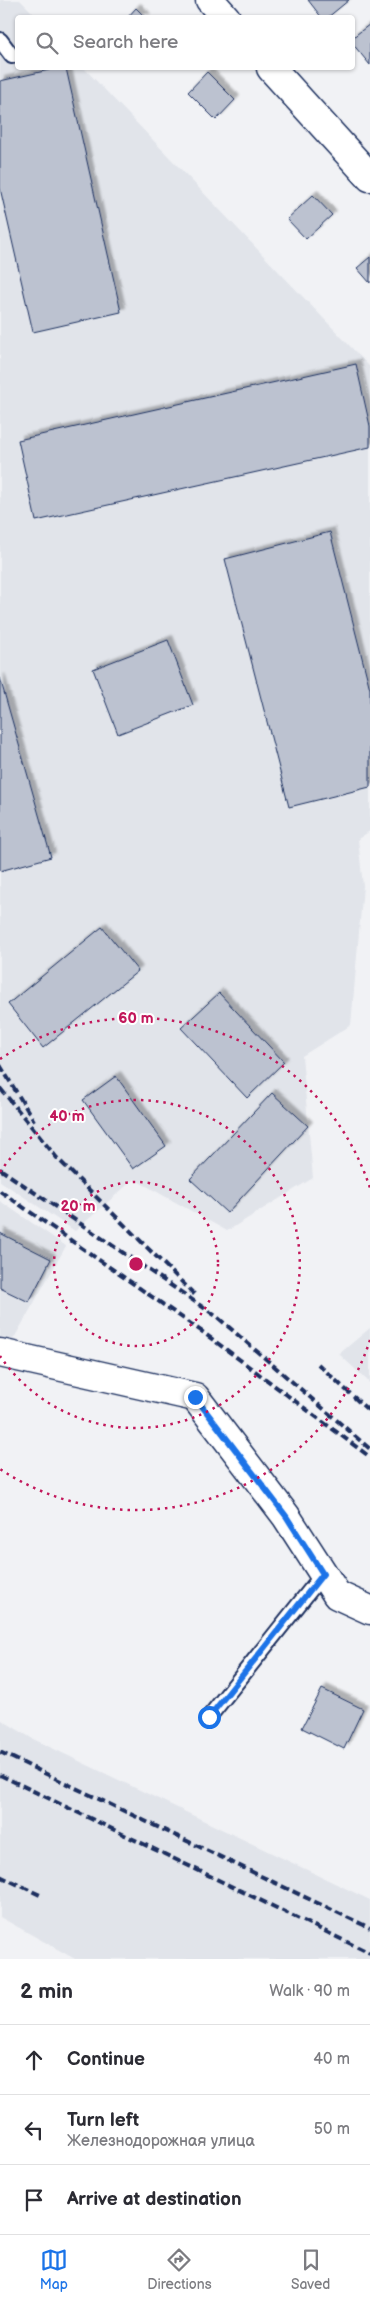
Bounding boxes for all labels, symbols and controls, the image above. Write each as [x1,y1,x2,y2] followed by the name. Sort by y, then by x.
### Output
[15,15,355,70] search box
[33,29,61,57] icon: search
[73,31,178,54] text: Search here
[118,1009,154,1028] text: 60 m
[49,1107,85,1126] text: 40 m
[61,1197,96,1216] text: 20 m
[127,1255,145,1273] centre of rings
[184,1386,207,1409] route end
[198,1706,221,1729] route start
[20,1979,73,2004] text: 2 min
[269,1982,350,2001] text: Walk · 90 m
[20,2046,48,2074] icon: ahead
[67,2048,145,2071] text: Continue
[313,2050,350,2069] text: 40 m
[67,2109,139,2132] text: Turn left
[20,2116,48,2144] icon: left
[314,2120,350,2139] text: 50 m
[67,2132,255,2151] text: Железнодорожная улица
[20,2186,48,2214] icon: arrive
[67,2188,242,2211] text: Arrive at destination
[40,2246,68,2293] tab: Map
[147,2246,212,2293] tab: Directions
[291,2246,330,2293] tab: Saved

